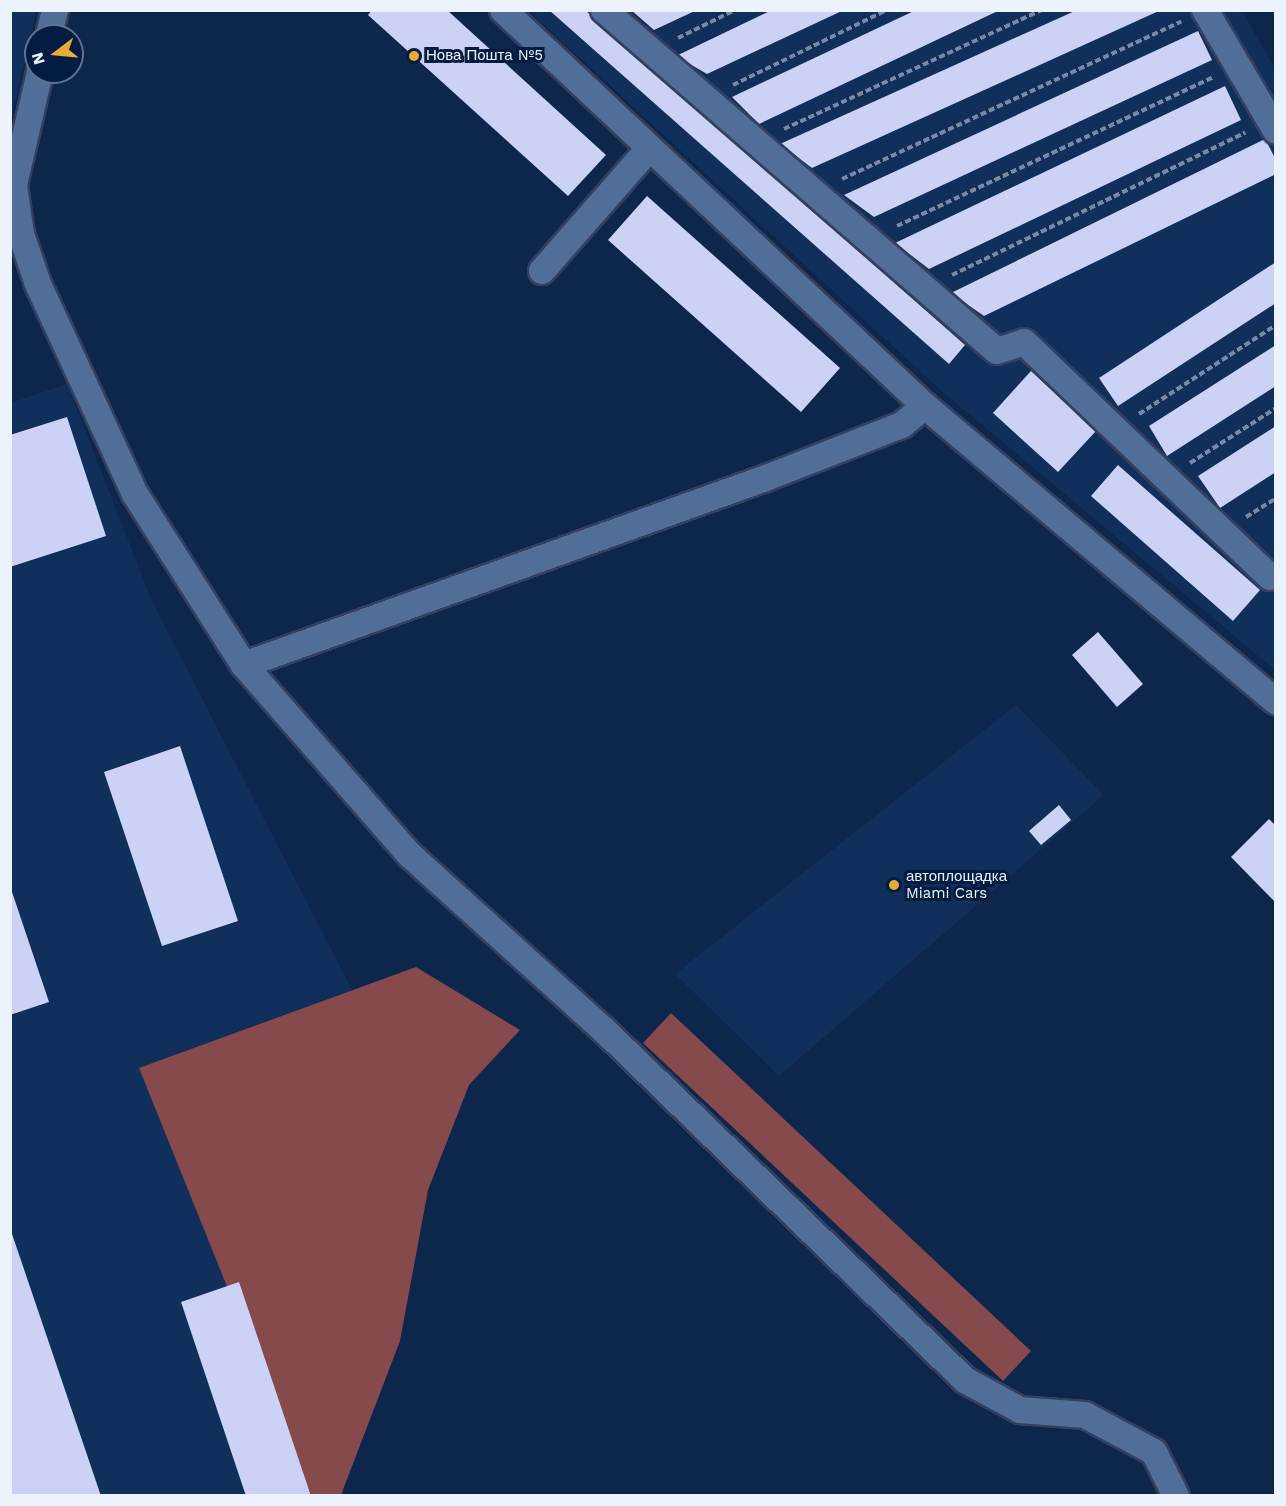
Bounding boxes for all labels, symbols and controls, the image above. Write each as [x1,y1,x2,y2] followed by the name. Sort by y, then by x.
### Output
[24,24,84,84] north arrow
[426,47,543,65] place label: Нова Пошта №5
[407,49,421,63] marker: Нова Пошта №5
[27,50,49,67] text: N
[906,867,1007,902] place label: автоплощадка Miami Cars
[887,878,901,892] marker: автоплощадка Miami Cars

